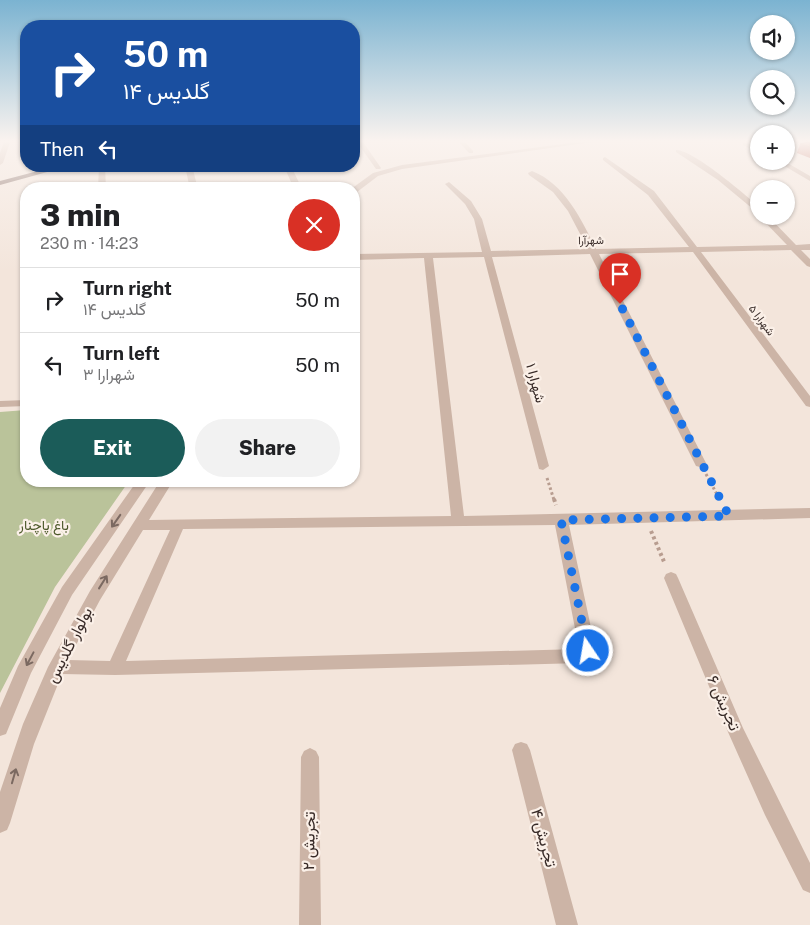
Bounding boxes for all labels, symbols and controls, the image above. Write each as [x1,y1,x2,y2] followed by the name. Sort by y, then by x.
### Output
[750,15,795,225] map controls
[750,15,795,60] button: sound
[123,34,208,75] text: 50 m
[40,40,105,105] icon: right
[750,70,795,115] button: search
[123,78,210,104] text: گلدیس ۱۴
[750,125,795,170] button: +
[94,135,122,163] icon: left
[40,138,84,160] text: Then
[750,180,795,225] button: −
[40,197,121,233] text: 3 min
[288,199,340,251] button: close
[40,234,139,253] text: 230 m · 14:23
[578,234,604,247] street label: شهرآرا
[599,253,641,304] pin
[606,260,634,288] icon: arrive
[83,277,172,299] text: Turn right
[40,286,68,314] icon: right
[295,289,340,311] text: 50 m
[83,300,146,319] text: گلدیس ۱۴
[746,302,777,338] street label: شهرارا ۵
[83,342,160,364] text: Turn left
[40,351,68,379] icon: left
[295,354,340,376] text: 50 m
[522,361,549,405] street label: شهرارا ۱
[83,365,135,384] text: شهرارا ۳
[40,419,185,477] button: Exit
[195,419,340,477] button: Share
[111,514,121,528] one-way arrow
[18,517,69,536] park label: باغ پاچنار
[99,575,109,589] one-way arrow
[42,604,97,686] street label: بولوار گلدیس
[561,624,613,676] position arrow
[25,652,35,666] one-way arrow
[703,672,745,734] street label: تجریش ۶
[9,769,19,785] one-way arrow
[526,807,561,870] street label: تجریش ۴
[299,811,320,871] street label: تجریش ۲

